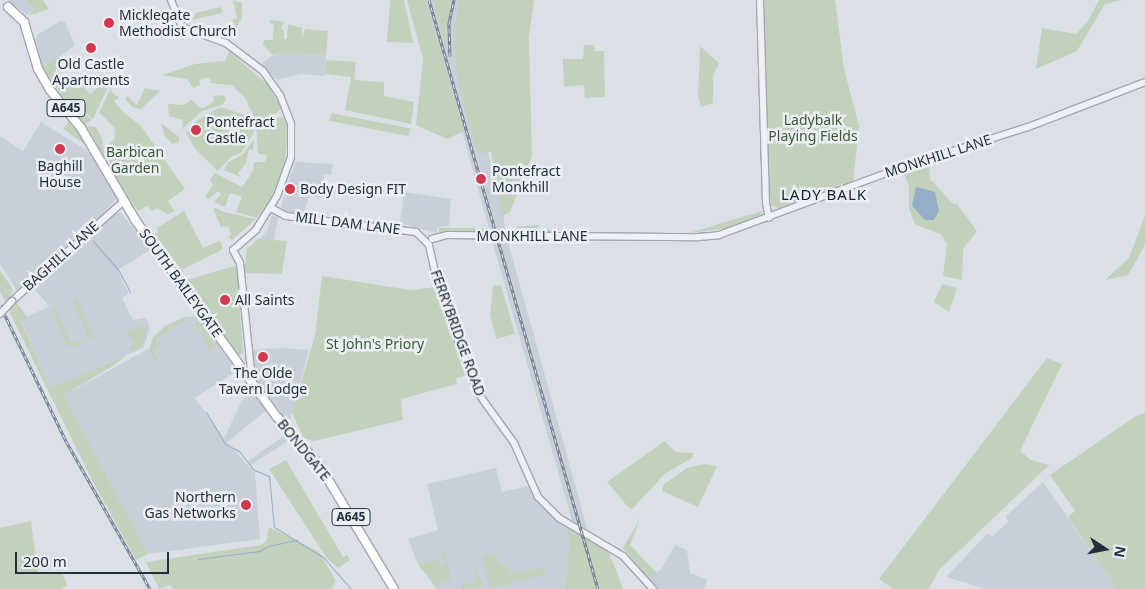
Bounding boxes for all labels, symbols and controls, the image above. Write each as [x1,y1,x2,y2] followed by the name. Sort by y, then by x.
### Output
[119,7,236,40] place label: Micklegate Methodist Church
[103,17,115,29] marker: Micklegate Methodist Church
[85,42,97,54] marker: Old Castle Apartments
[52,56,130,88] place label: Old Castle Apartments
[46,99,86,118] road number: A645
[768,112,858,144] park label: Ladybalk Playing Fields
[206,114,274,146] place label: Pontefract Castle
[190,124,202,136] marker: Pontefract Castle
[883,131,993,181] street label: MONKHILL LANE
[53,142,67,156] marker: Baghill House
[106,144,164,176] park label: Barbican Garden
[37,158,83,190] place label: Baghill House
[492,163,560,196] place label: Pontefract Monkhill
[474,172,488,186] marker: Pontefract Monkhill
[300,181,406,197] place label: Body Design FIT
[284,183,296,195] marker: Body Design FIT
[780,186,868,204] district label: LADY BALK
[295,208,401,238] street label: MILL DAM LANE
[20,218,102,294] street label: BAGHILL LANE
[136,226,226,340] street label: SOUTH BAILEYGATE
[476,228,588,244] street label: MONKHILL LANE
[427,267,489,399] street label: FERRYBRIDGE ROAD
[235,292,294,308] place label: All Saints
[219,294,231,306] marker: All Saints
[326,336,424,352] park label: St John's Priory
[257,351,269,363] marker: The Olde Tavern Lodge
[219,365,307,398] place label: The Olde Tavern Lodge
[274,416,334,484] street label: BONDGATE
[145,489,236,522] place label: Northern Gas Networks
[240,499,252,511] marker: Northern Gas Networks
[331,508,371,526] road number: A645
[1080,524,1130,574] north arrow
[18,542,171,574] scale bar
[1110,545,1131,559] text: N
[23,551,67,571] text: 200 m

